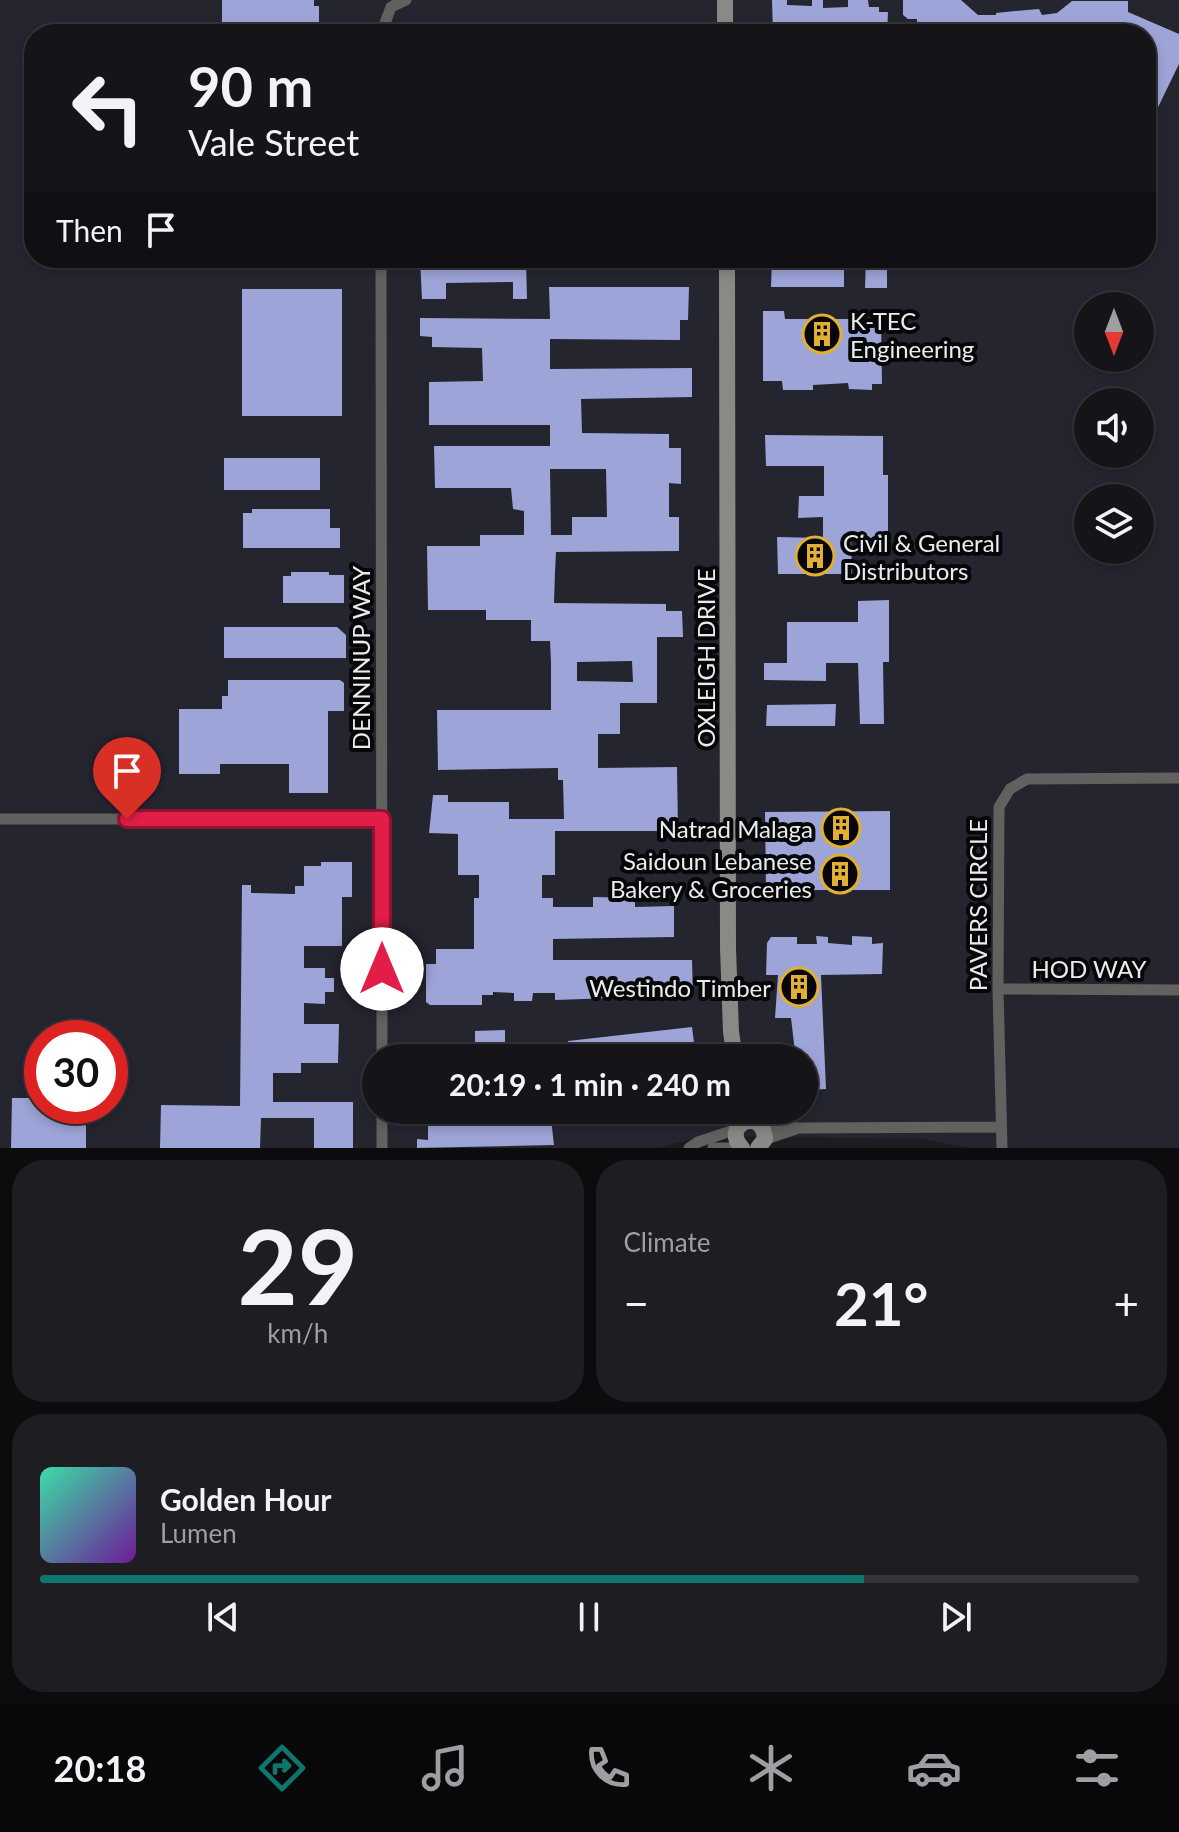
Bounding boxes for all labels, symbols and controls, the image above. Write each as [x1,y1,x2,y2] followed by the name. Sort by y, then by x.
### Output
[188,52,313,119] text: 90 m
[56,56,160,160] icon: left
[188,120,359,164] text: Vale Street
[139,208,183,252] icon: arrive
[56,212,123,248] text: Then
[1074,292,1154,372] north arrow
[1074,292,1154,564] map controls
[850,306,974,363] place label: K-TEC Engineering
[801,313,843,355] building icon: K-TEC Engineering
[1074,388,1154,468] button: sound
[1074,484,1154,564] button: layers
[843,528,1000,585] place label: Civil & General Distributors
[794,535,836,577] building icon: Civil & General Distributors
[346,566,375,750] street label: DENNINUP WAY
[691,568,720,748] street label: OXLEIGH DRIVE
[93,737,161,819] pin
[105,749,149,793] icon: arrive
[820,807,862,849] building icon: Natrad Malaga
[659,814,813,843] place label: Natrad Malaga
[963,819,992,991] street label: PAVERS CIRCLE
[610,846,812,903] place label: Saidoun Lebanese Bakery & Groceries
[819,853,861,895] building icon: Saidoun Lebanese Bakery & Groceries
[340,927,424,1011] position arrow
[1032,954,1147,983] street label: HOD WAY
[778,966,820,1008] building icon: Westindo Timber
[589,973,771,1002] place label: Westindo Timber
[24,1020,128,1124] speed limit sign: 30
[449,1066,731,1102] text: 20:19 · 1 min · 240 m
[237,1202,358,1327] text: 29
[624,1226,710,1258] text: Climate
[834,1267,929,1339] text: 21°
[624,1277,649,1329] text: −
[1113,1277,1139,1329] text: +
[267,1317,328,1349] text: km/h
[160,1481,332,1517] text: Golden Hour
[160,1517,237,1549] text: Lumen
[201,1595,245,1639] icon: previous
[567,1595,611,1639] icon: pause
[934,1595,978,1639] icon: next
[254,1740,310,1796] icon: directions
[417,1740,473,1796] icon: music
[580,1740,636,1796] icon: phone
[743,1740,799,1796] icon: climate
[906,1740,962,1796] icon: car
[1069,1740,1125,1796] icon: filters
[54,1746,146,1790] text: 20:18

